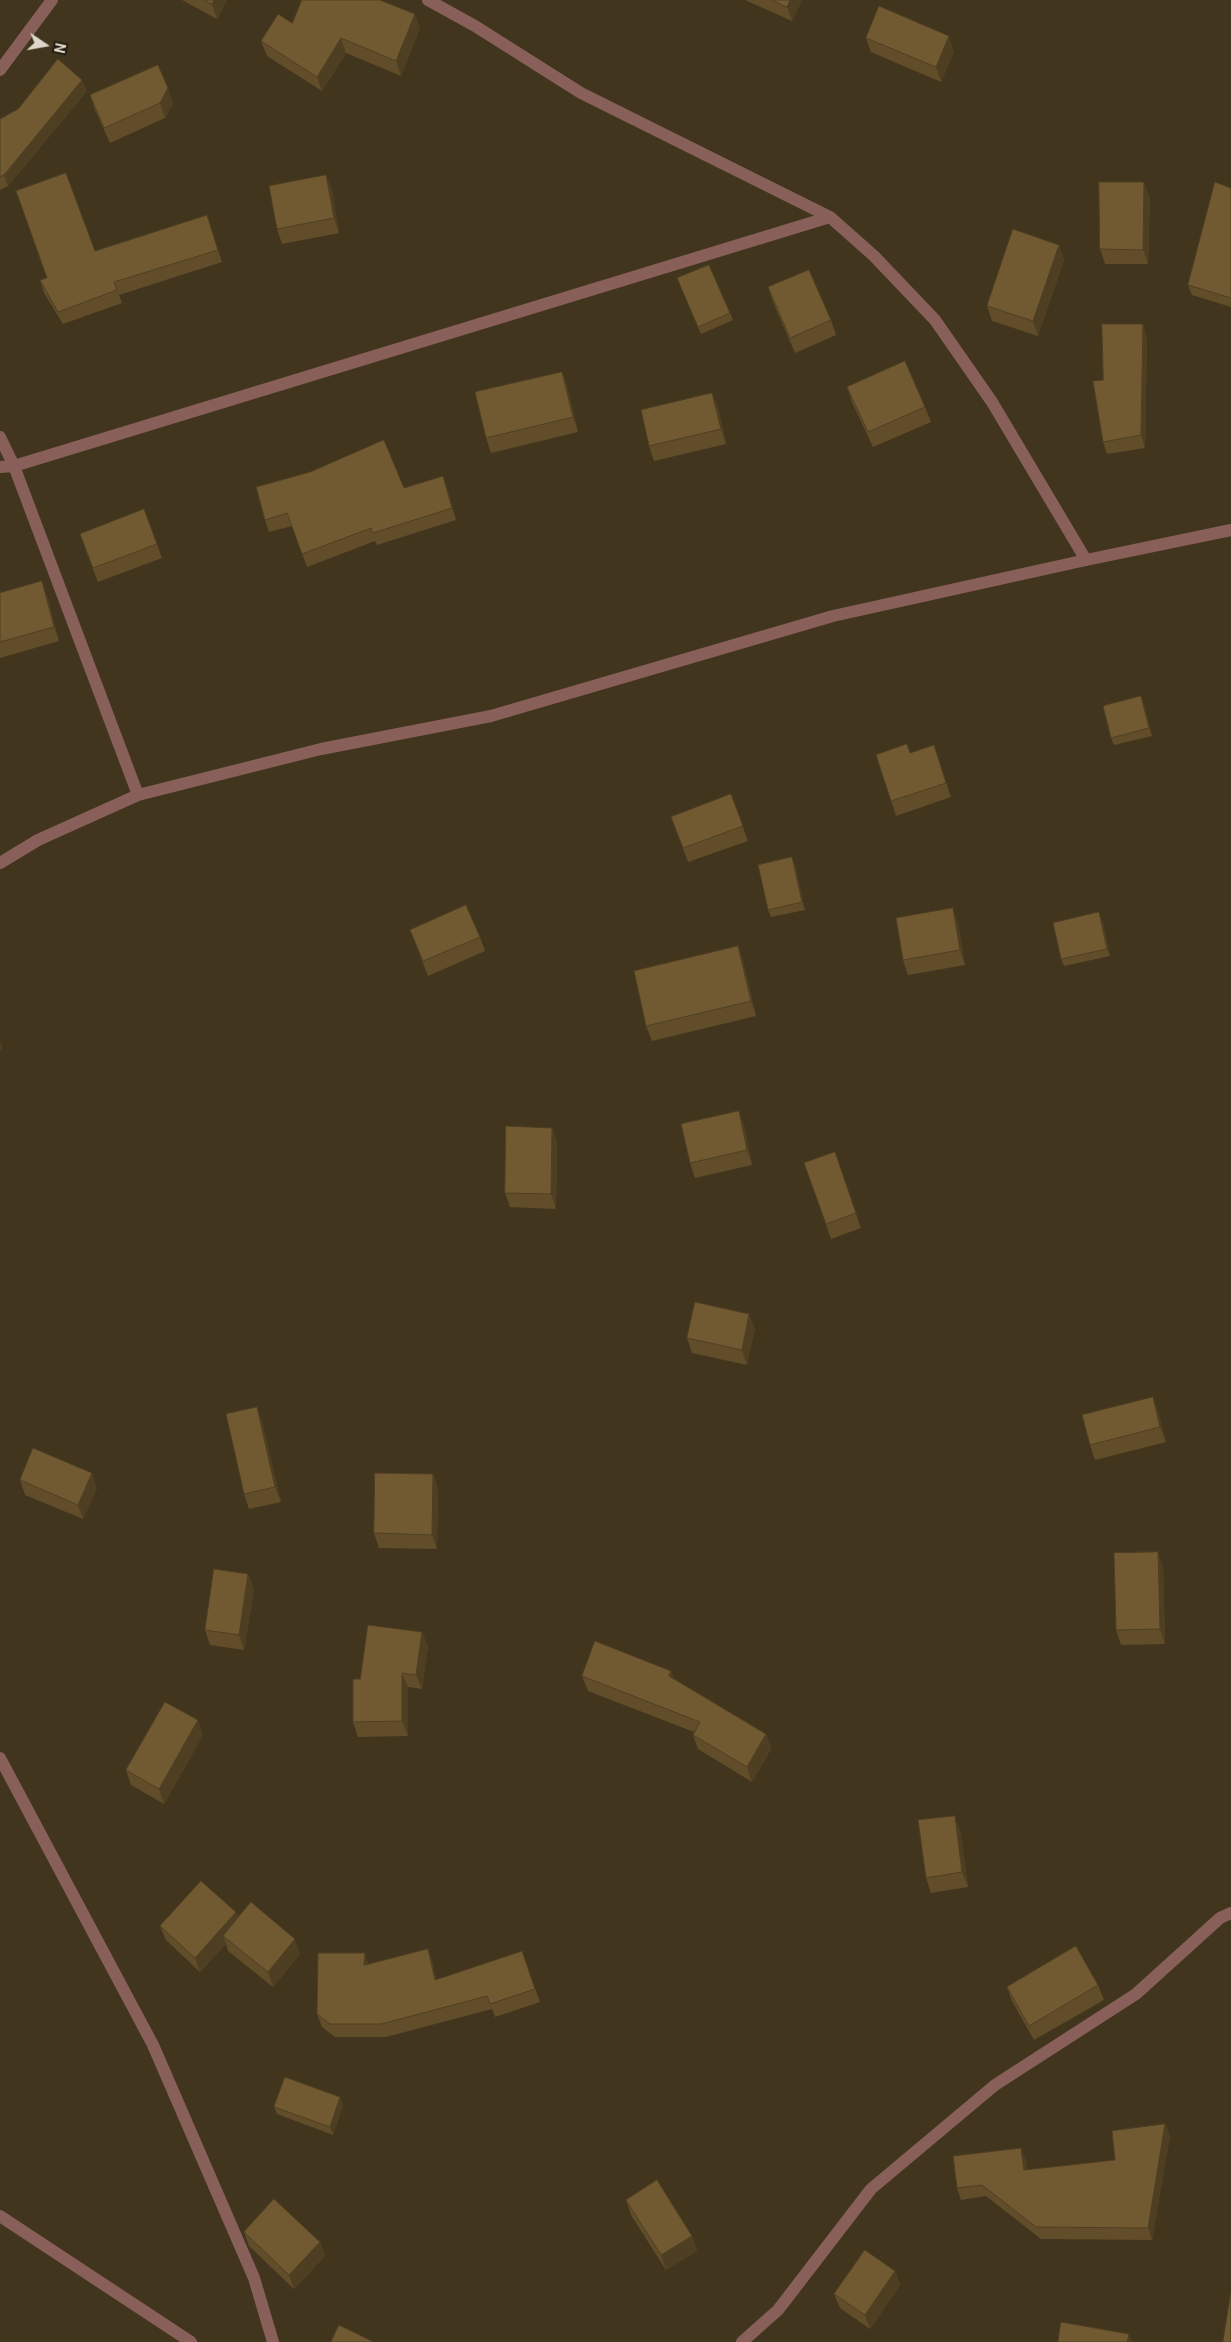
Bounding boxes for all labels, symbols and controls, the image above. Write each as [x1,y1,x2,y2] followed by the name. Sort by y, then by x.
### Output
[20,20,70,70] north arrow
[51,42,69,55] text: N

